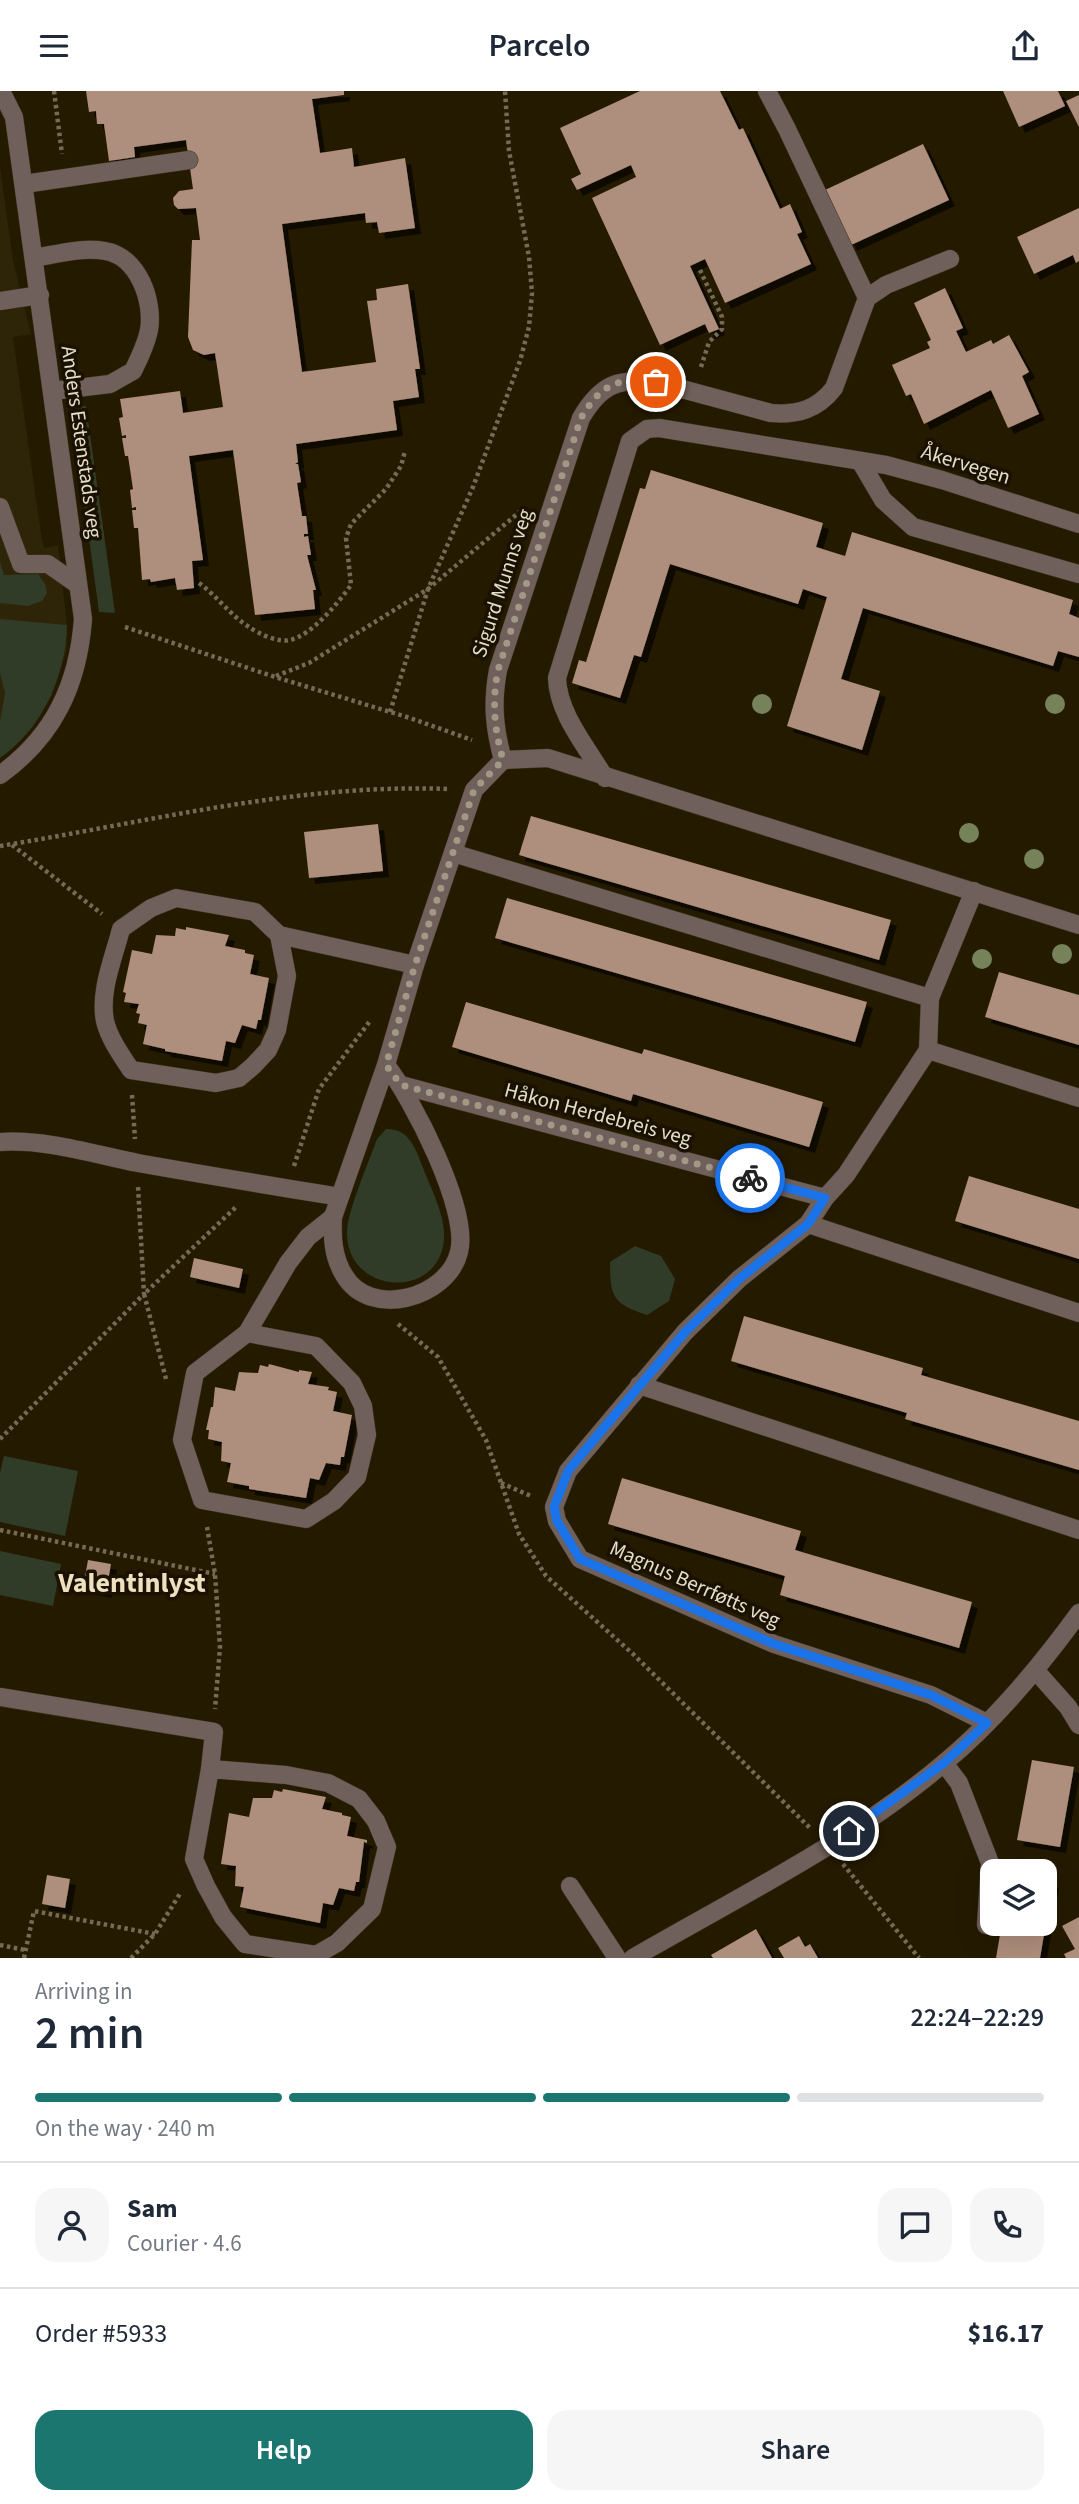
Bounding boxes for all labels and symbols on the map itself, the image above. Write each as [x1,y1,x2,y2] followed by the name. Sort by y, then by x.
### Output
[54,344,110,541] street label: Anders Estenstads veg
[626,352,686,412] pin
[918,436,1014,492] street label: Åkervegen
[464,505,540,661] street label: Sigurd Munns veg
[501,1075,695,1153] street label: Håkon Herdebreis veg
[715,1143,785,1213] courier
[605,1533,785,1635] street label: Magnus Berrføtts veg
[57,1563,206,1603] district label: Valentinlyst
[819,1801,879,1861] pin

